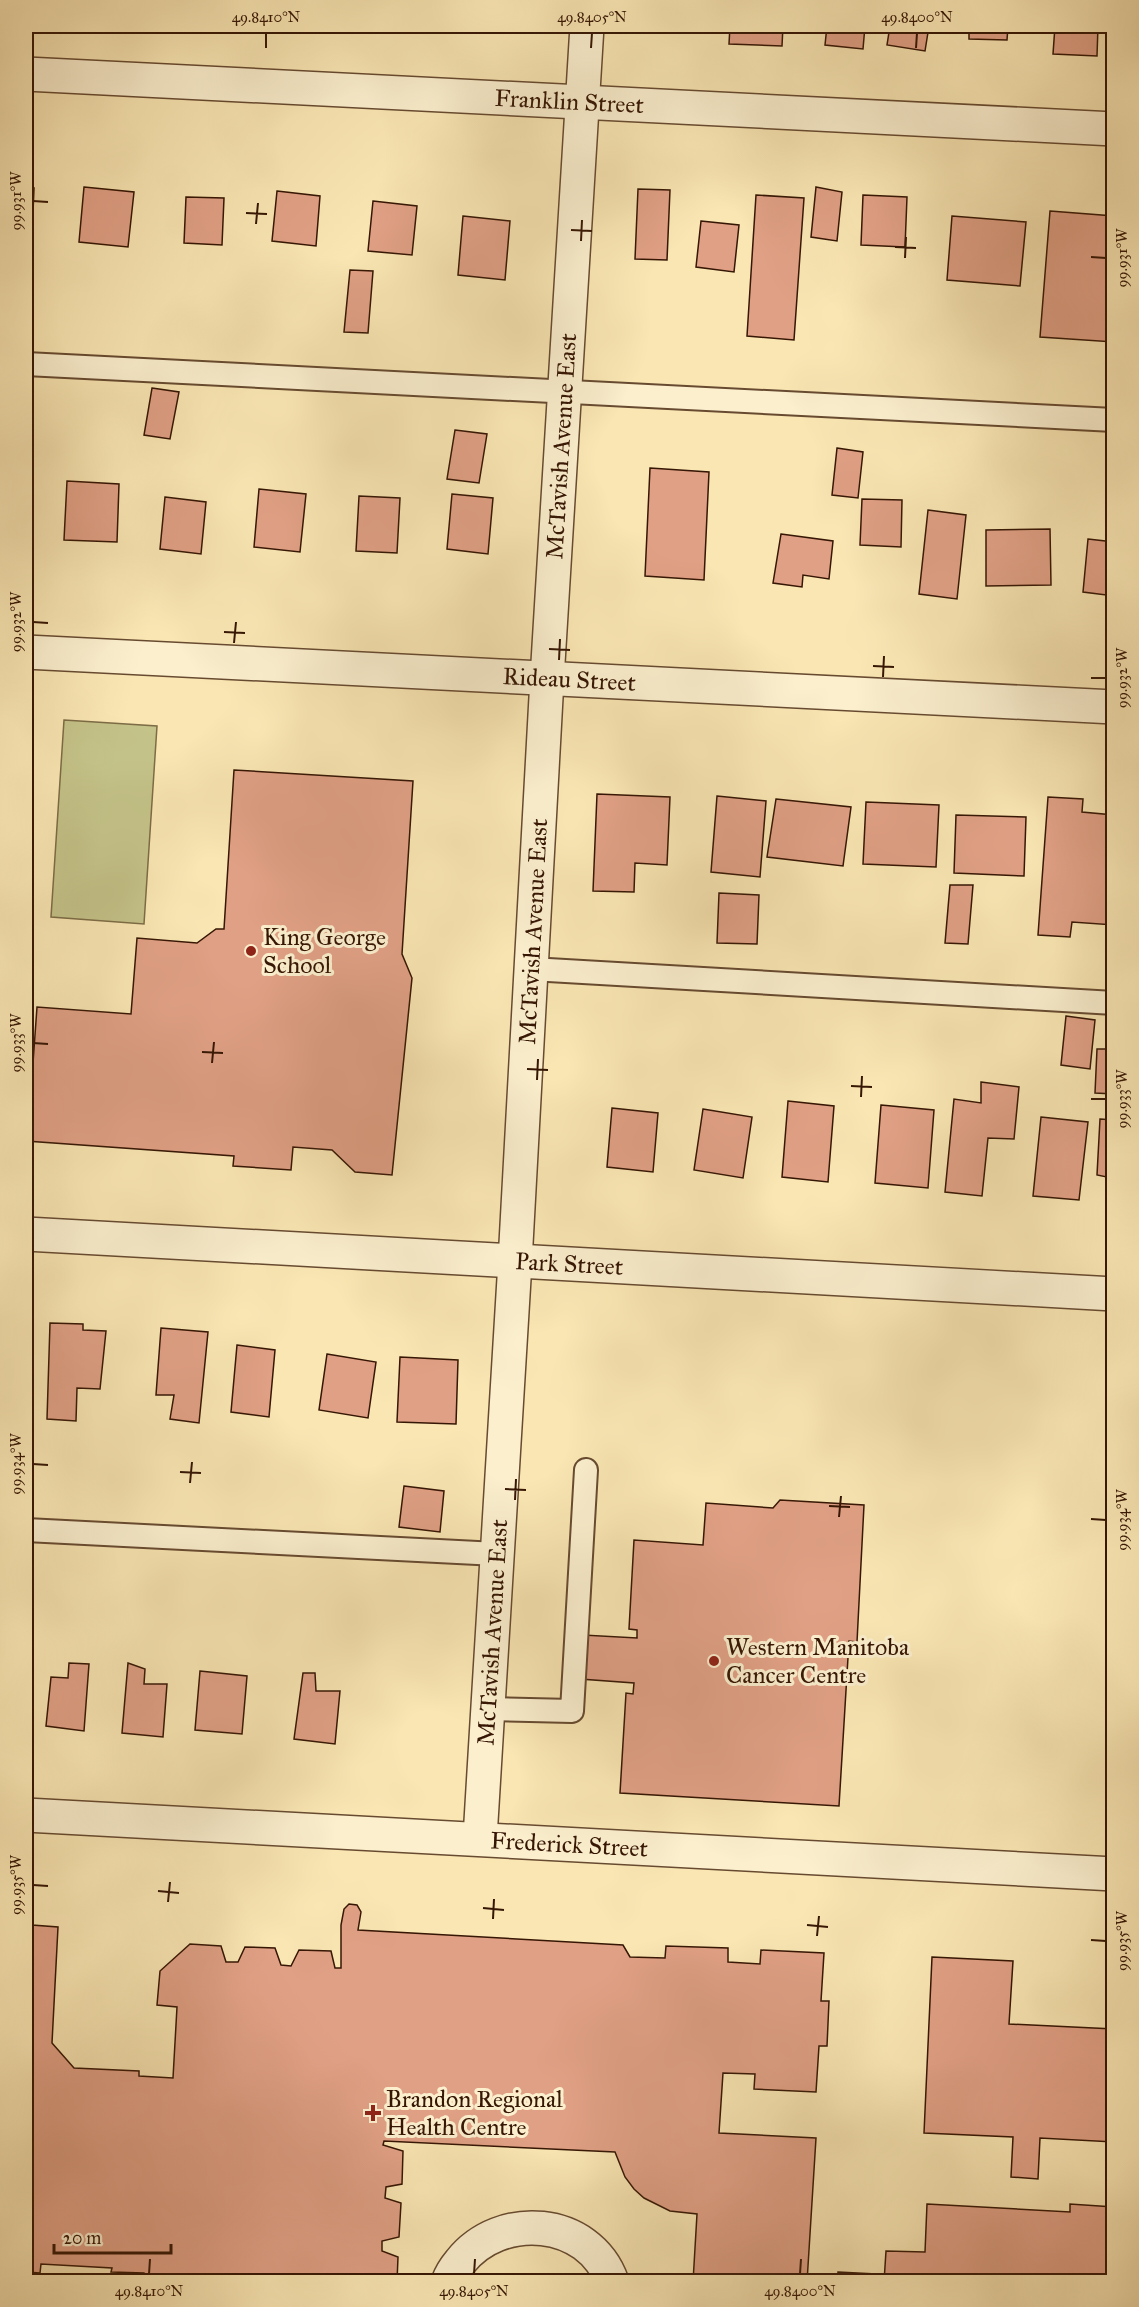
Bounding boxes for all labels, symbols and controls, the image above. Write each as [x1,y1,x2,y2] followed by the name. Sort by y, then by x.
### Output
[232,8,301,26] text: 49.8410°N
[557,8,627,26] text: 49.8405°N
[881,8,953,26] text: 49.8400°N
[494,83,645,120] street label: Franklin Street
[7,171,25,230] text: 99.931°W
[1113,228,1131,287] text: 99.931°W
[539,332,583,560] street label: McTavish Avenue East
[7,591,25,652] text: 99.932°W
[1113,647,1131,708] text: 99.932°W
[502,661,637,698] street label: Rideau Street
[512,817,554,1045] street label: McTavish Avenue East
[263,922,386,980] place label: King George School
[244,944,258,958] marker: King George School
[7,1013,25,1072] text: 99.933°W
[1113,1069,1131,1128] text: 99.933°W
[514,1246,625,1282] street label: Park Street
[7,1433,25,1495] text: 99.934°W
[1113,1489,1131,1551] text: 99.934°W
[471,1518,514,1746] street label: McTavish Avenue East
[726,1632,910,1690] place label: Western Manitoba Cancer Centre
[707,1654,721,1668] marker: Western Manitoba Cancer Centre
[490,1825,649,1864] street label: Frederick Street
[7,1854,25,1915] text: 99.935°W
[1113,1910,1131,1971] text: 99.935°W
[386,2084,563,2142] place label: Brandon Regional Health Centre
[364,2104,382,2122] marker: Brandon Regional Health Centre
[54,2217,171,2255] scale bar
[63,2227,101,2249] text: 20 m
[115,2282,184,2300] text: 49.8410°N
[439,2282,509,2300] text: 49.8405°N
[764,2282,836,2300] text: 49.8400°N

